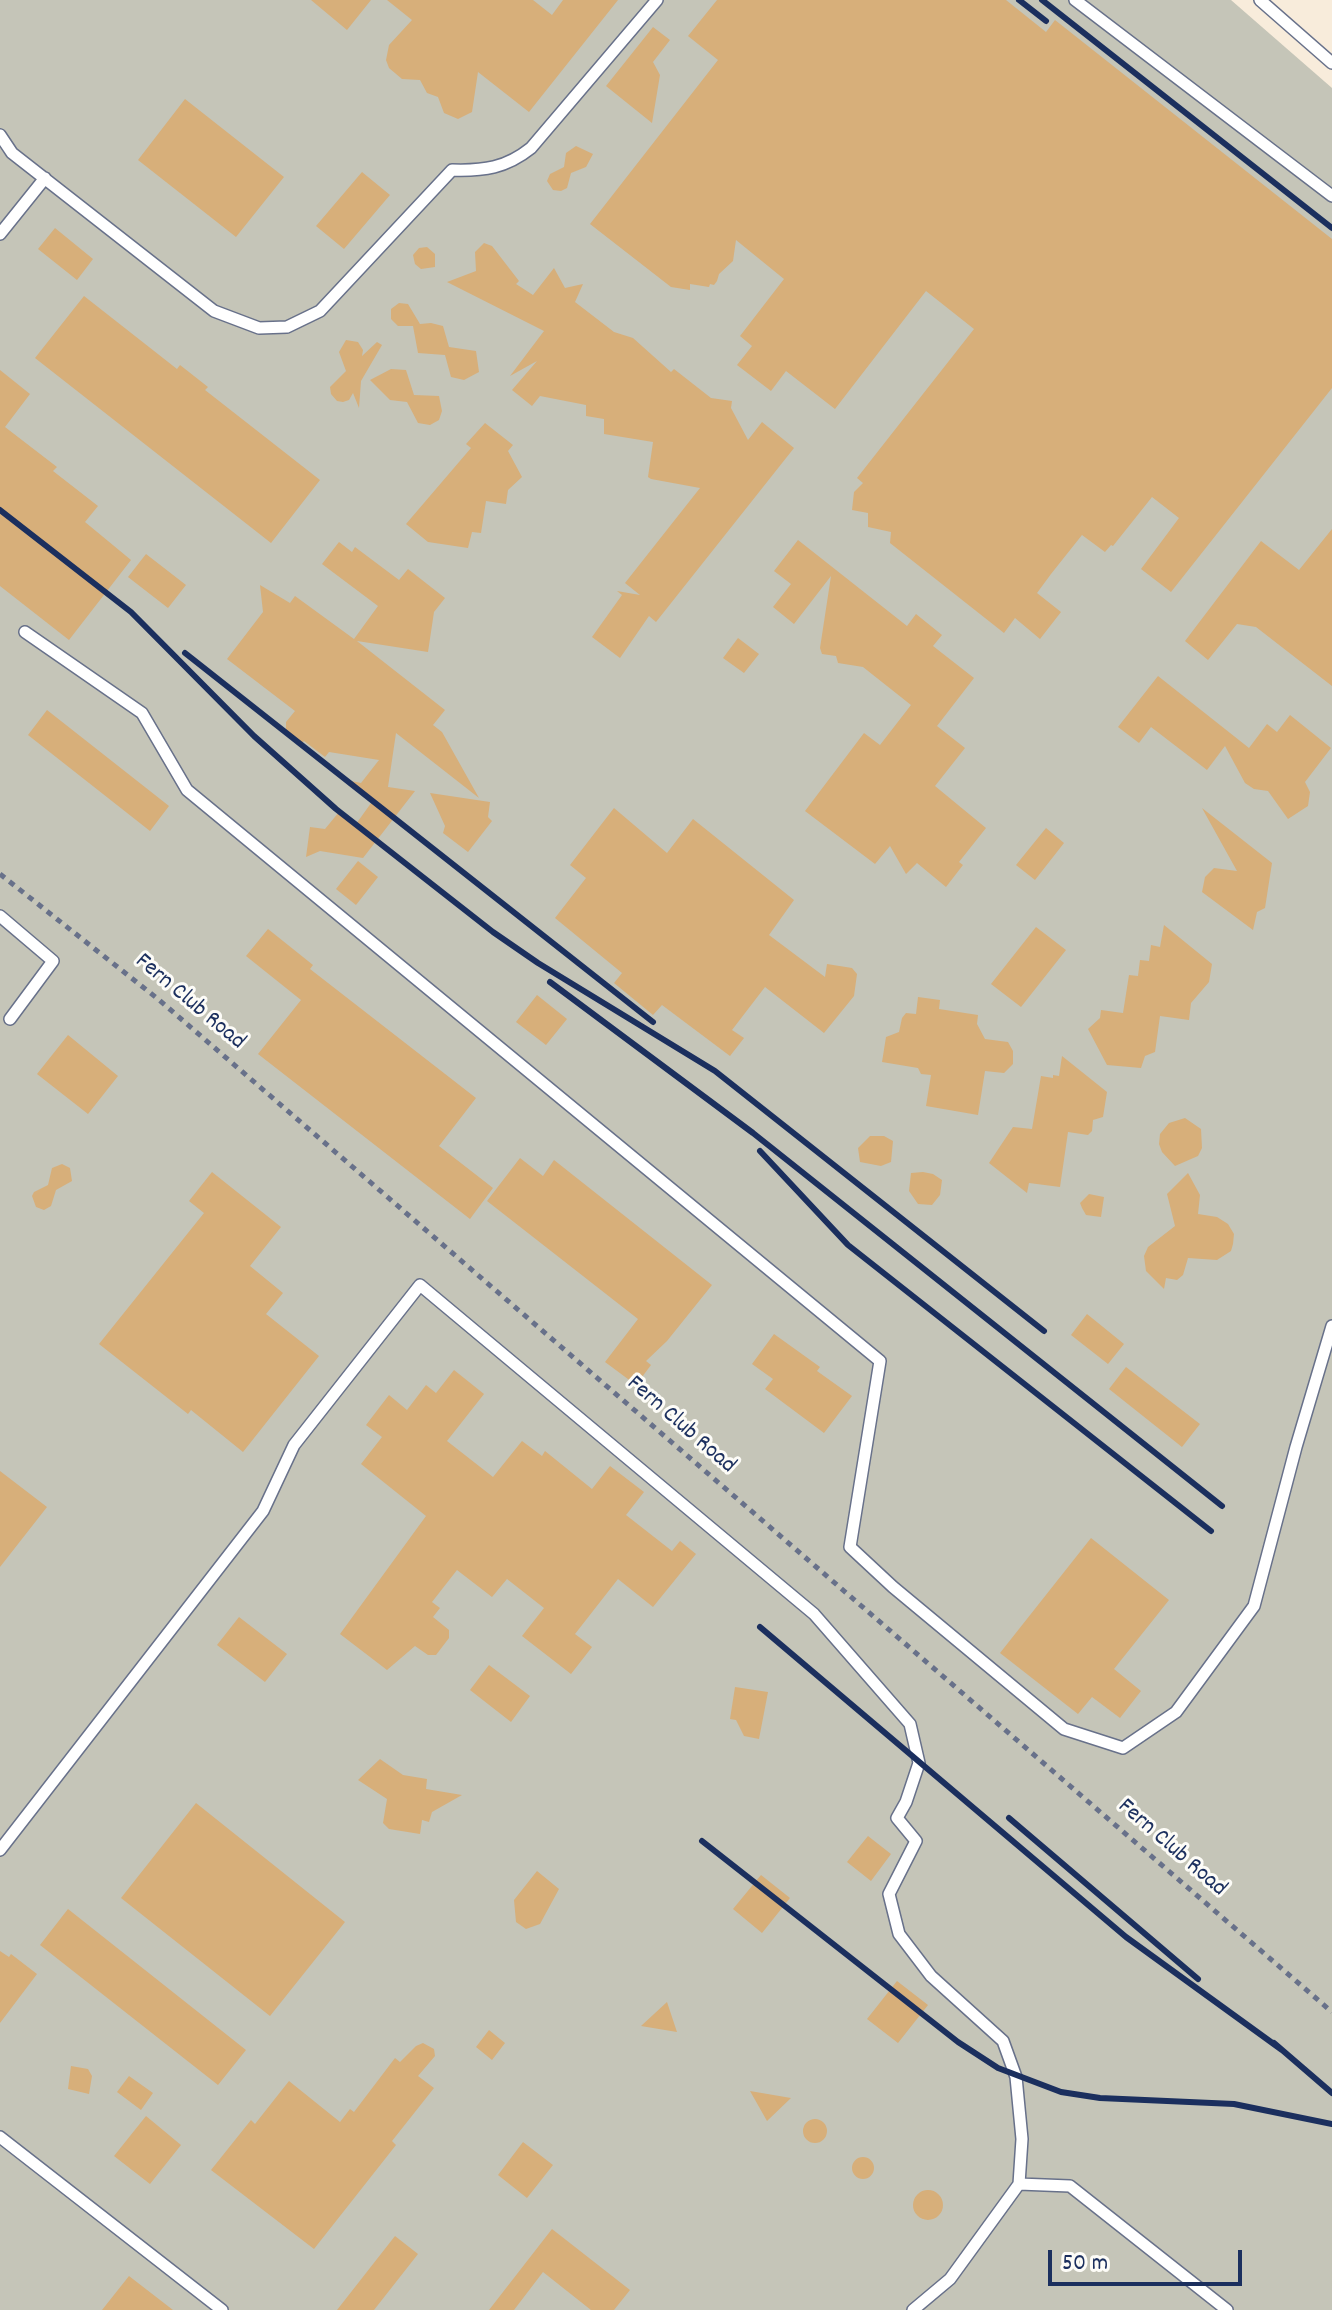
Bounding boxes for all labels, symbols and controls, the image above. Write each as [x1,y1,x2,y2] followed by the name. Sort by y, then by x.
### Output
[128,948,250,1058] street label: Fern Club Road
[619,1371,741,1481] street label: Fern Club Road
[1110,1794,1232,1904] street label: Fern Club Road
[1052,2234,1246,2284] scale bar
[1062,2247,1108,2281] text: 50 m

